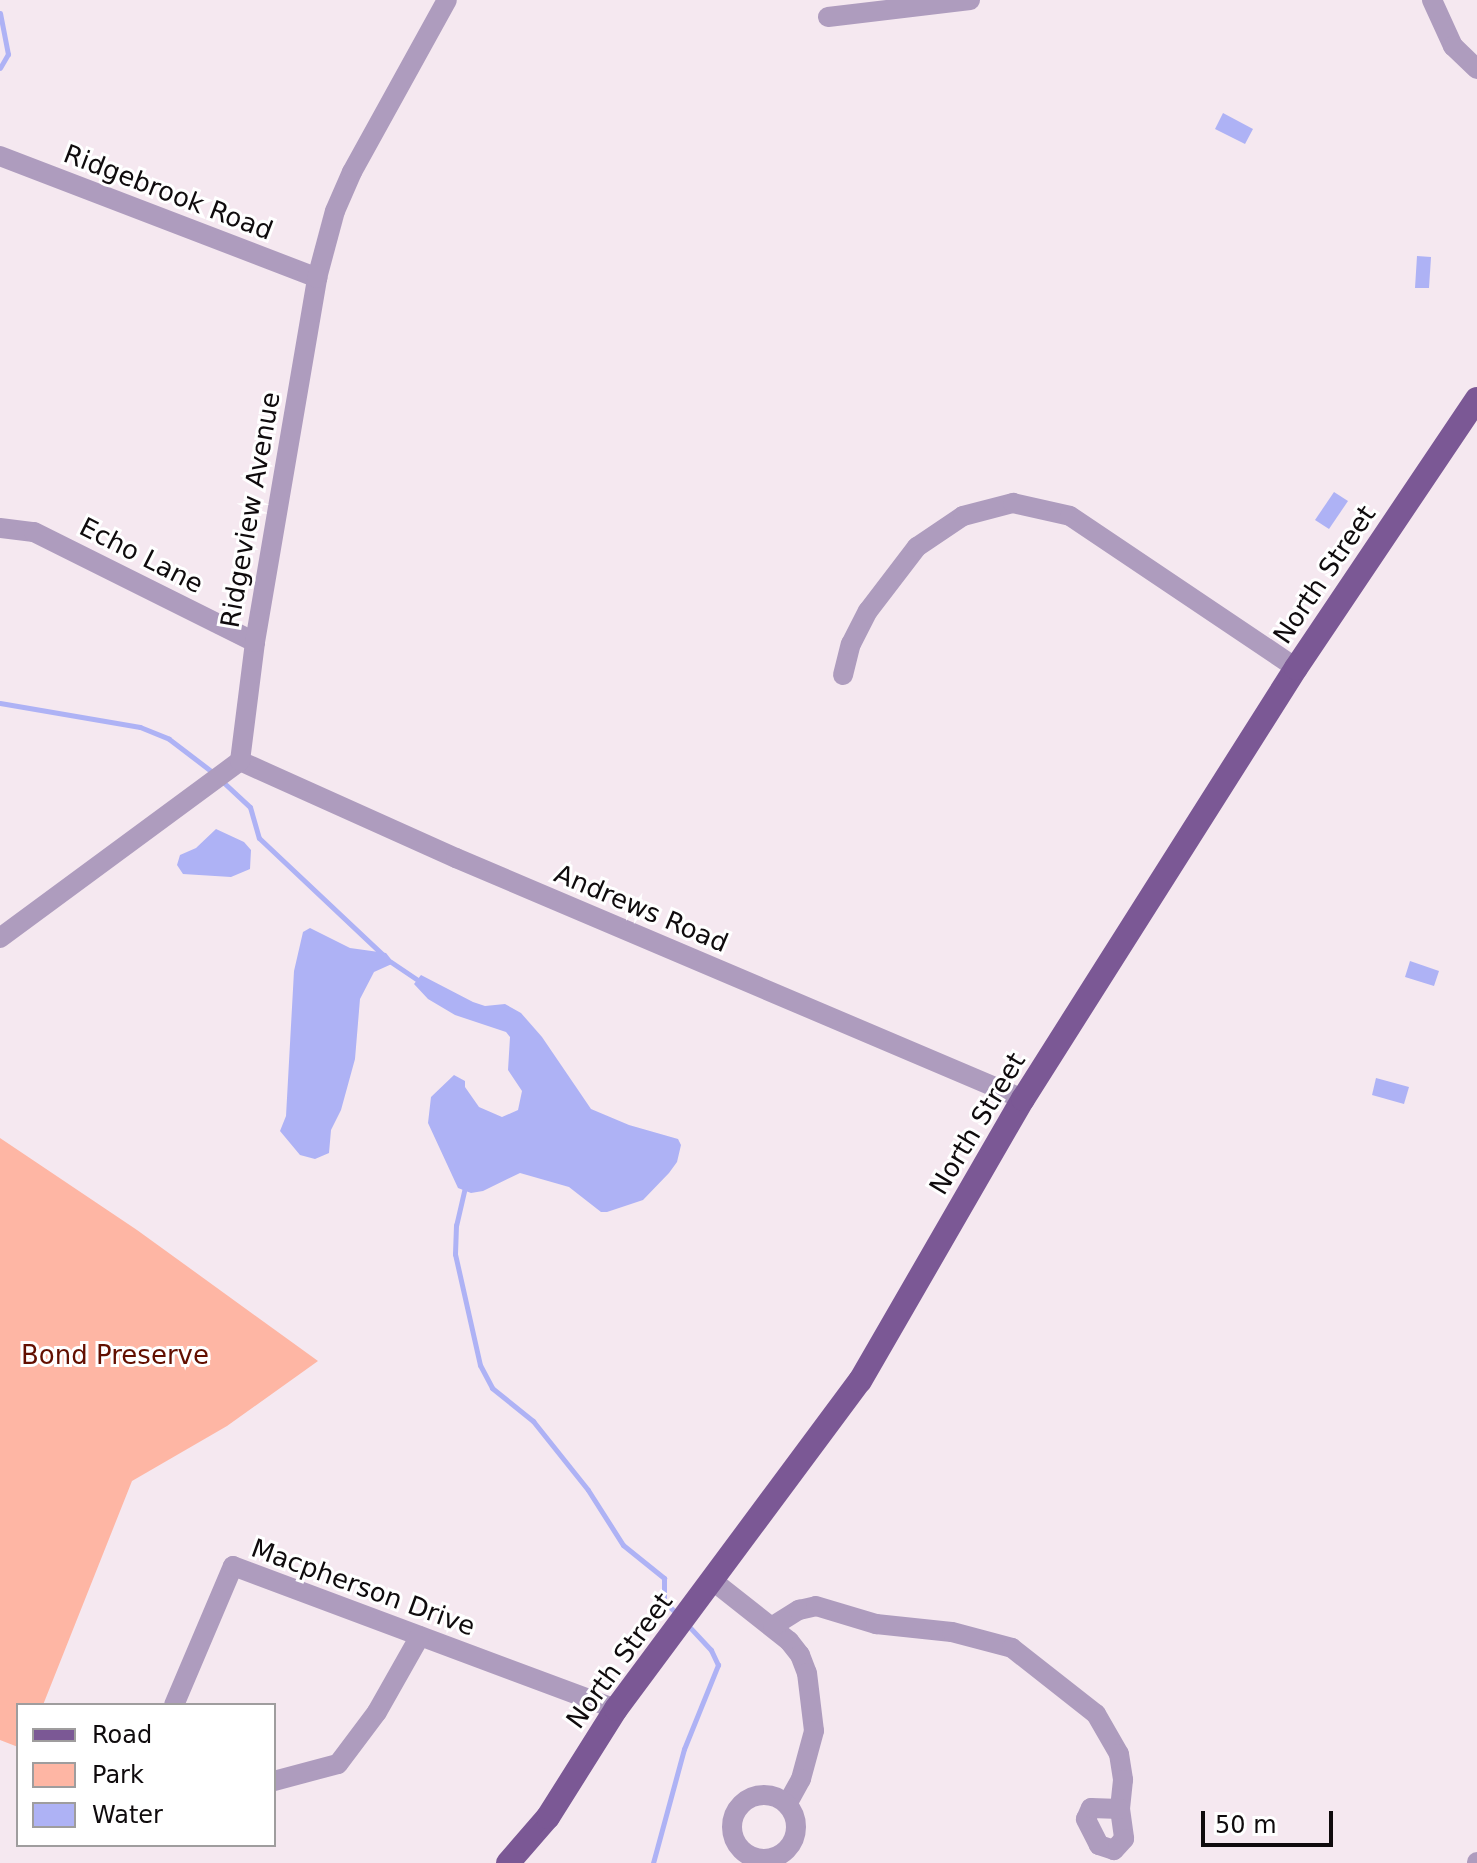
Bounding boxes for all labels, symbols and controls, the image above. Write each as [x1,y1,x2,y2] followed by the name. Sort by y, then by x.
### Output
[59,139,277,247] street label: Ridgebrook Road
[215,390,287,630] street label: Ridgeview Avenue
[1267,500,1383,650] street label: North Street
[74,512,208,600] street label: Echo Lane
[550,858,732,960] street label: Andrews Road
[923,1047,1033,1201] street label: North Street
[21,1340,209,1372] park label: Bond Preserve
[247,1533,479,1643] street label: Macpherson Drive
[560,1587,680,1735] street label: North Street
[16,1703,276,1847] legend
[92,1721,152,1749] text: Road
[92,1761,144,1789] text: Park
[1205,1795,1337,1845] scale bar
[92,1801,163,1829] text: Water
[1215,1811,1277,1839] text: 50 m

